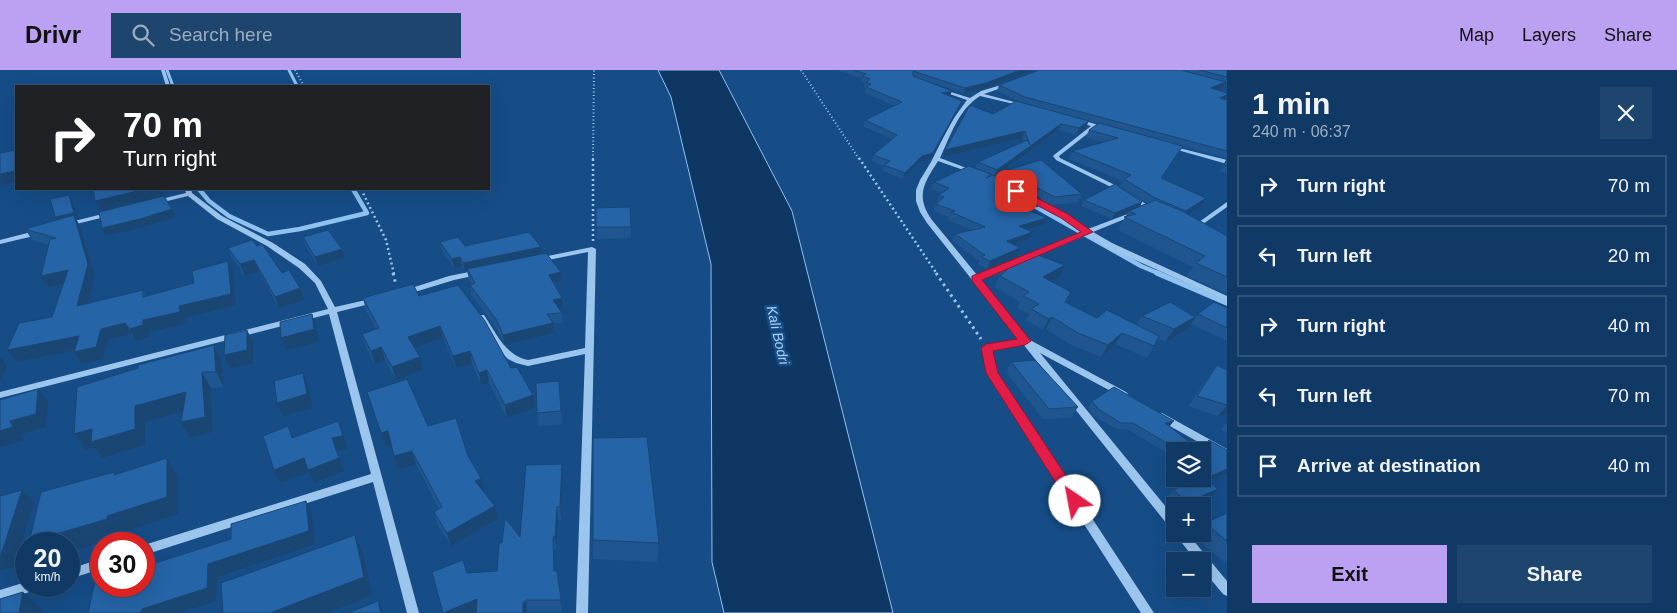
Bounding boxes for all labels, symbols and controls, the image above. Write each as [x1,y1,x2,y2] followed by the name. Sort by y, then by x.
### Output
[111,13,461,58] search box
[25,21,81,48] text: Drivr
[129,21,157,49] icon: search
[169,24,273,45] text: Search here
[1459,25,1494,45] text: Map
[1522,25,1576,45] text: Layers
[1604,25,1652,45] text: Share
[1252,87,1330,120] text: 1 min
[1600,87,1652,139] button: close
[40,105,105,170] icon: right
[123,105,203,144] text: 70 m
[1252,123,1351,140] text: 240 m · 06:37
[123,146,216,171] text: Turn right
[995,170,1037,212] pin
[1254,172,1282,200] icon: right
[1297,175,1385,196] text: Turn right
[1608,175,1650,196] text: 70 m
[1002,177,1030,205] icon: arrive
[1254,242,1282,270] icon: left
[1297,245,1372,266] text: Turn left
[1608,245,1650,266] text: 20 m
[763,304,793,367] water label: Kali Bodri
[1254,312,1282,340] icon: right
[1297,315,1385,336] text: Turn right
[1608,315,1650,336] text: 40 m
[1254,382,1282,410] icon: left
[1297,385,1372,406] text: Turn left
[1608,385,1650,406] text: 70 m
[1166,442,1211,597] map controls
[1166,442,1211,487] button: layers
[1254,452,1282,480] icon: arrive
[1297,455,1481,476] text: Arrive at destination
[1608,455,1650,476] text: 40 m
[1048,474,1100,526] position arrow
[1166,497,1211,542] button: +
[90,532,155,597] speed limit sign: 30
[34,544,61,572] text: 20
[1252,545,1447,603] button: Exit
[1457,545,1652,603] button: Share
[1166,552,1211,597] button: −
[34,570,61,584] text: km/h

